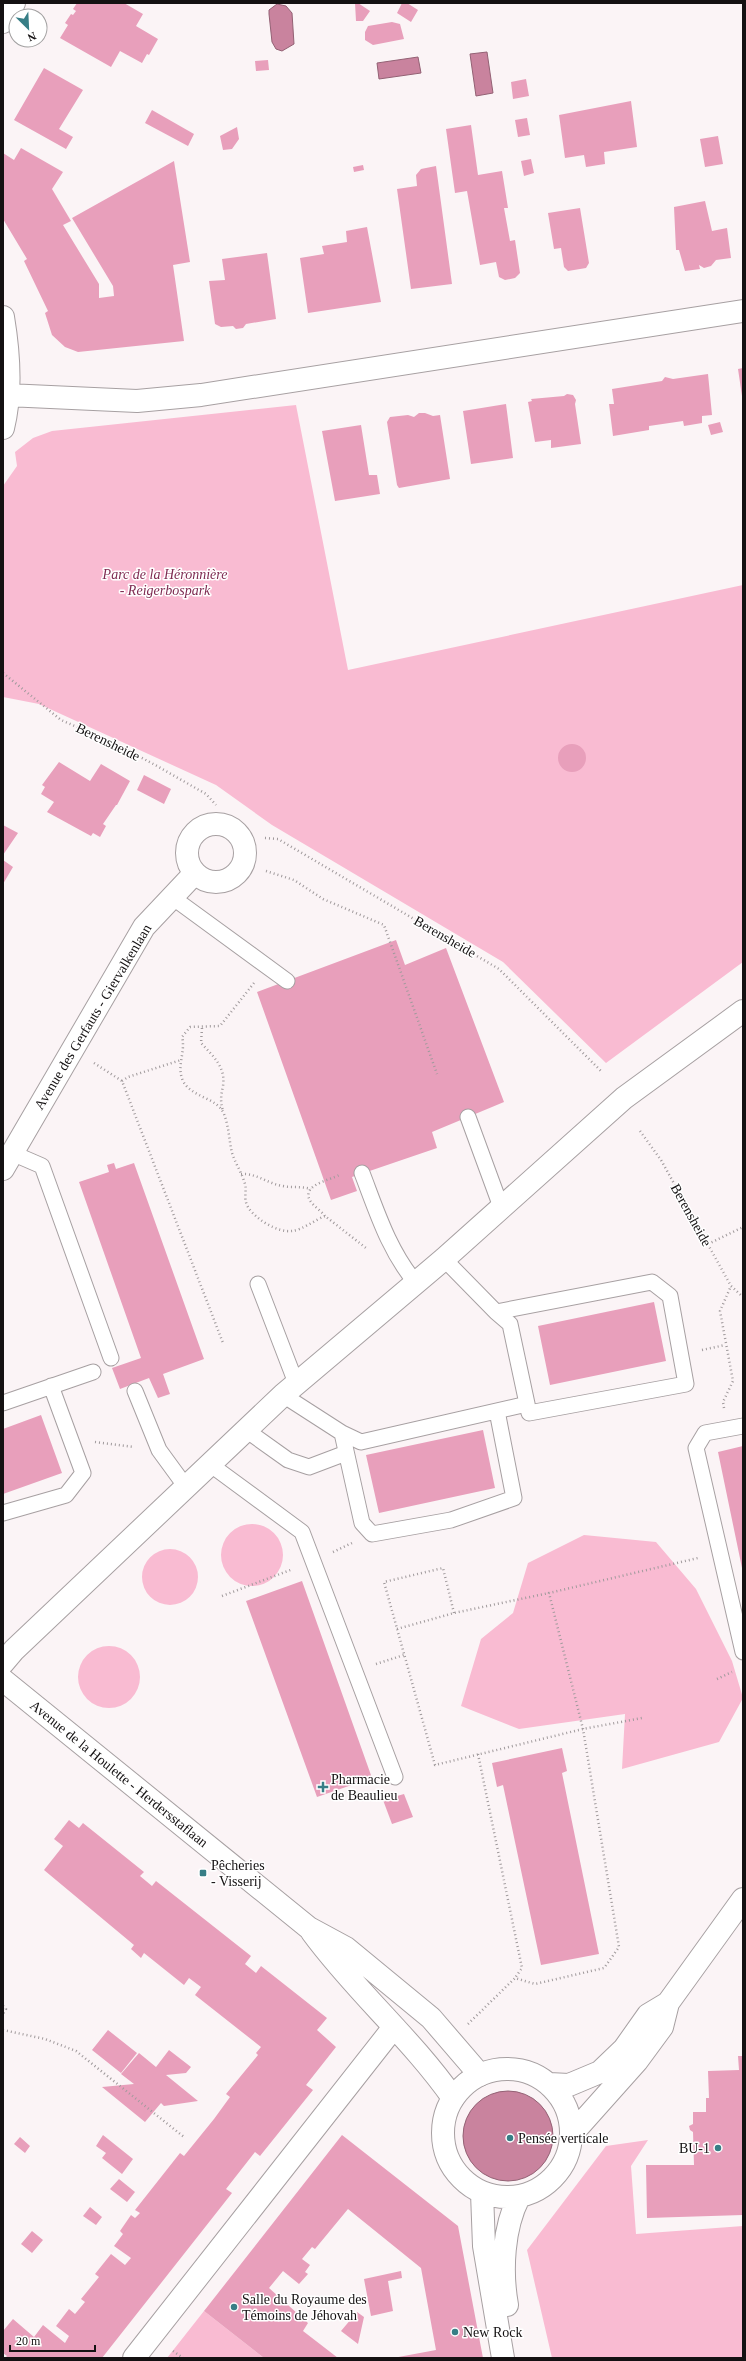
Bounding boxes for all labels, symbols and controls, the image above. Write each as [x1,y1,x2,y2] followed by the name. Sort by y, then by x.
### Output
[8,8,48,48] north arrow
[26,30,38,44] text: N
[102,567,227,598] park label: Parc de la Héronnière - Reigerbospark
[74,720,142,764] street label: Berensheide
[411,913,479,961] street label: Berensheide
[32,922,154,1112] street label: Avenue des Gerfauts - Giervalkenlaan
[668,1181,714,1249] street label: Berensheide
[27,1698,211,1850] street label: Avenue de la Houlette - Herdersstaflaan
[331,1772,397,1803] place label: Pharmacie de Beaulieu
[318,1782,328,1792] marker: Pharmacie de Beaulieu
[211,1858,265,1889] place label: Pêcheries - Visserij
[198,1868,208,1878] marker: Pêcheries - Visserij
[518,2131,609,2146] place label: Pensée verticale
[505,2133,515,2143] marker: Pensée verticale
[679,2141,710,2156] place label: BU-1
[713,2143,723,2153] marker: BU-1
[242,2292,367,2323] place label: Salle du Royaume des Témoins de Jéhovah
[229,2302,239,2312] marker: Salle du Royaume des Témoins de Jéhovah
[463,2325,523,2340] place label: New Rock
[10,2327,95,2353] scale bar
[450,2327,460,2337] marker: New Rock
[16,2334,41,2348] text: 20 m

